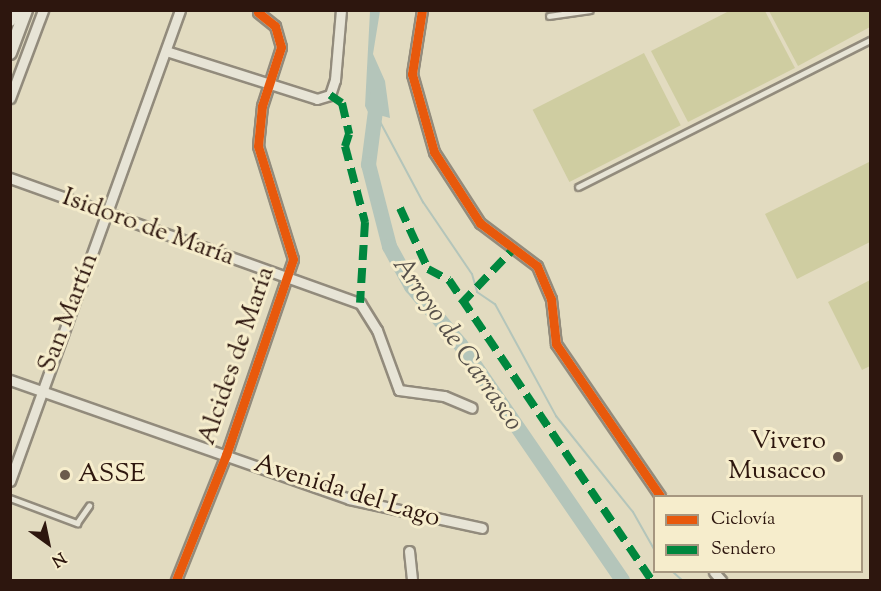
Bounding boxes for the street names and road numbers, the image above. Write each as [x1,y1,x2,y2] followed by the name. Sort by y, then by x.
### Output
[58,182,238,274] street label: Isidoro de María
[32,249,106,377] street label: San Martín
[192,263,282,449] street label: Alcides de María
[250,449,444,535] street label: Avenida del Lago

